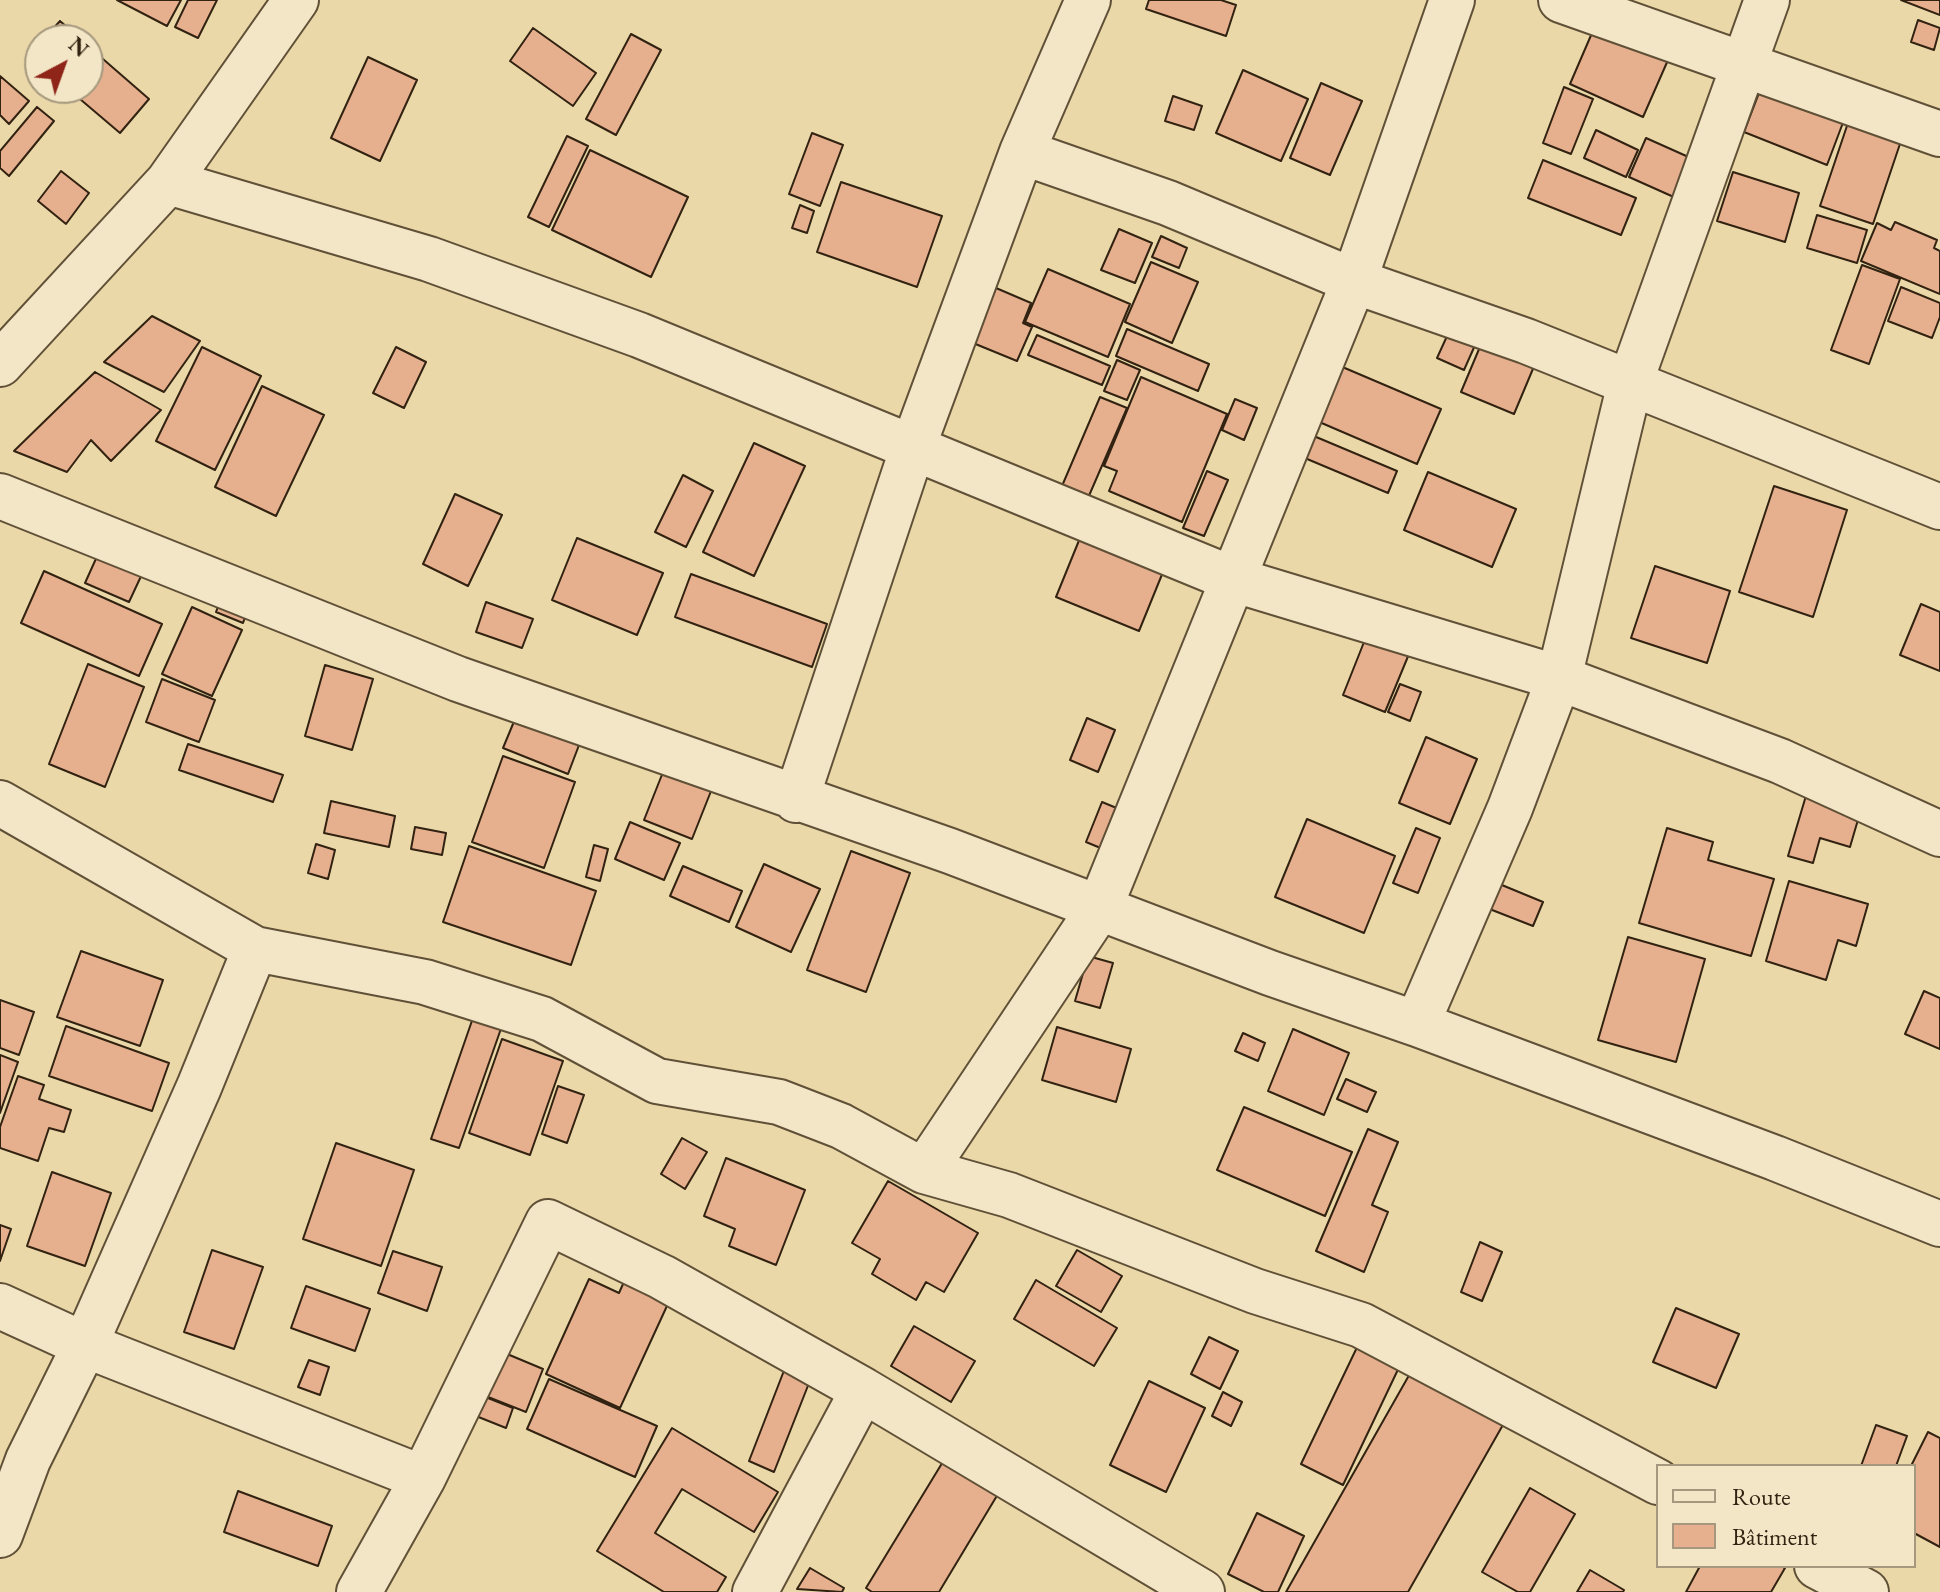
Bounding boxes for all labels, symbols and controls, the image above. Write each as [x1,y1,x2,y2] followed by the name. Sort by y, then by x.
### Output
[24,24,104,104] north arrow
[63,30,95,64] text: N
[1656,1464,1916,1568] legend
[1732,1481,1791,1512] text: Route
[1732,1521,1817,1552] text: Bâtiment

